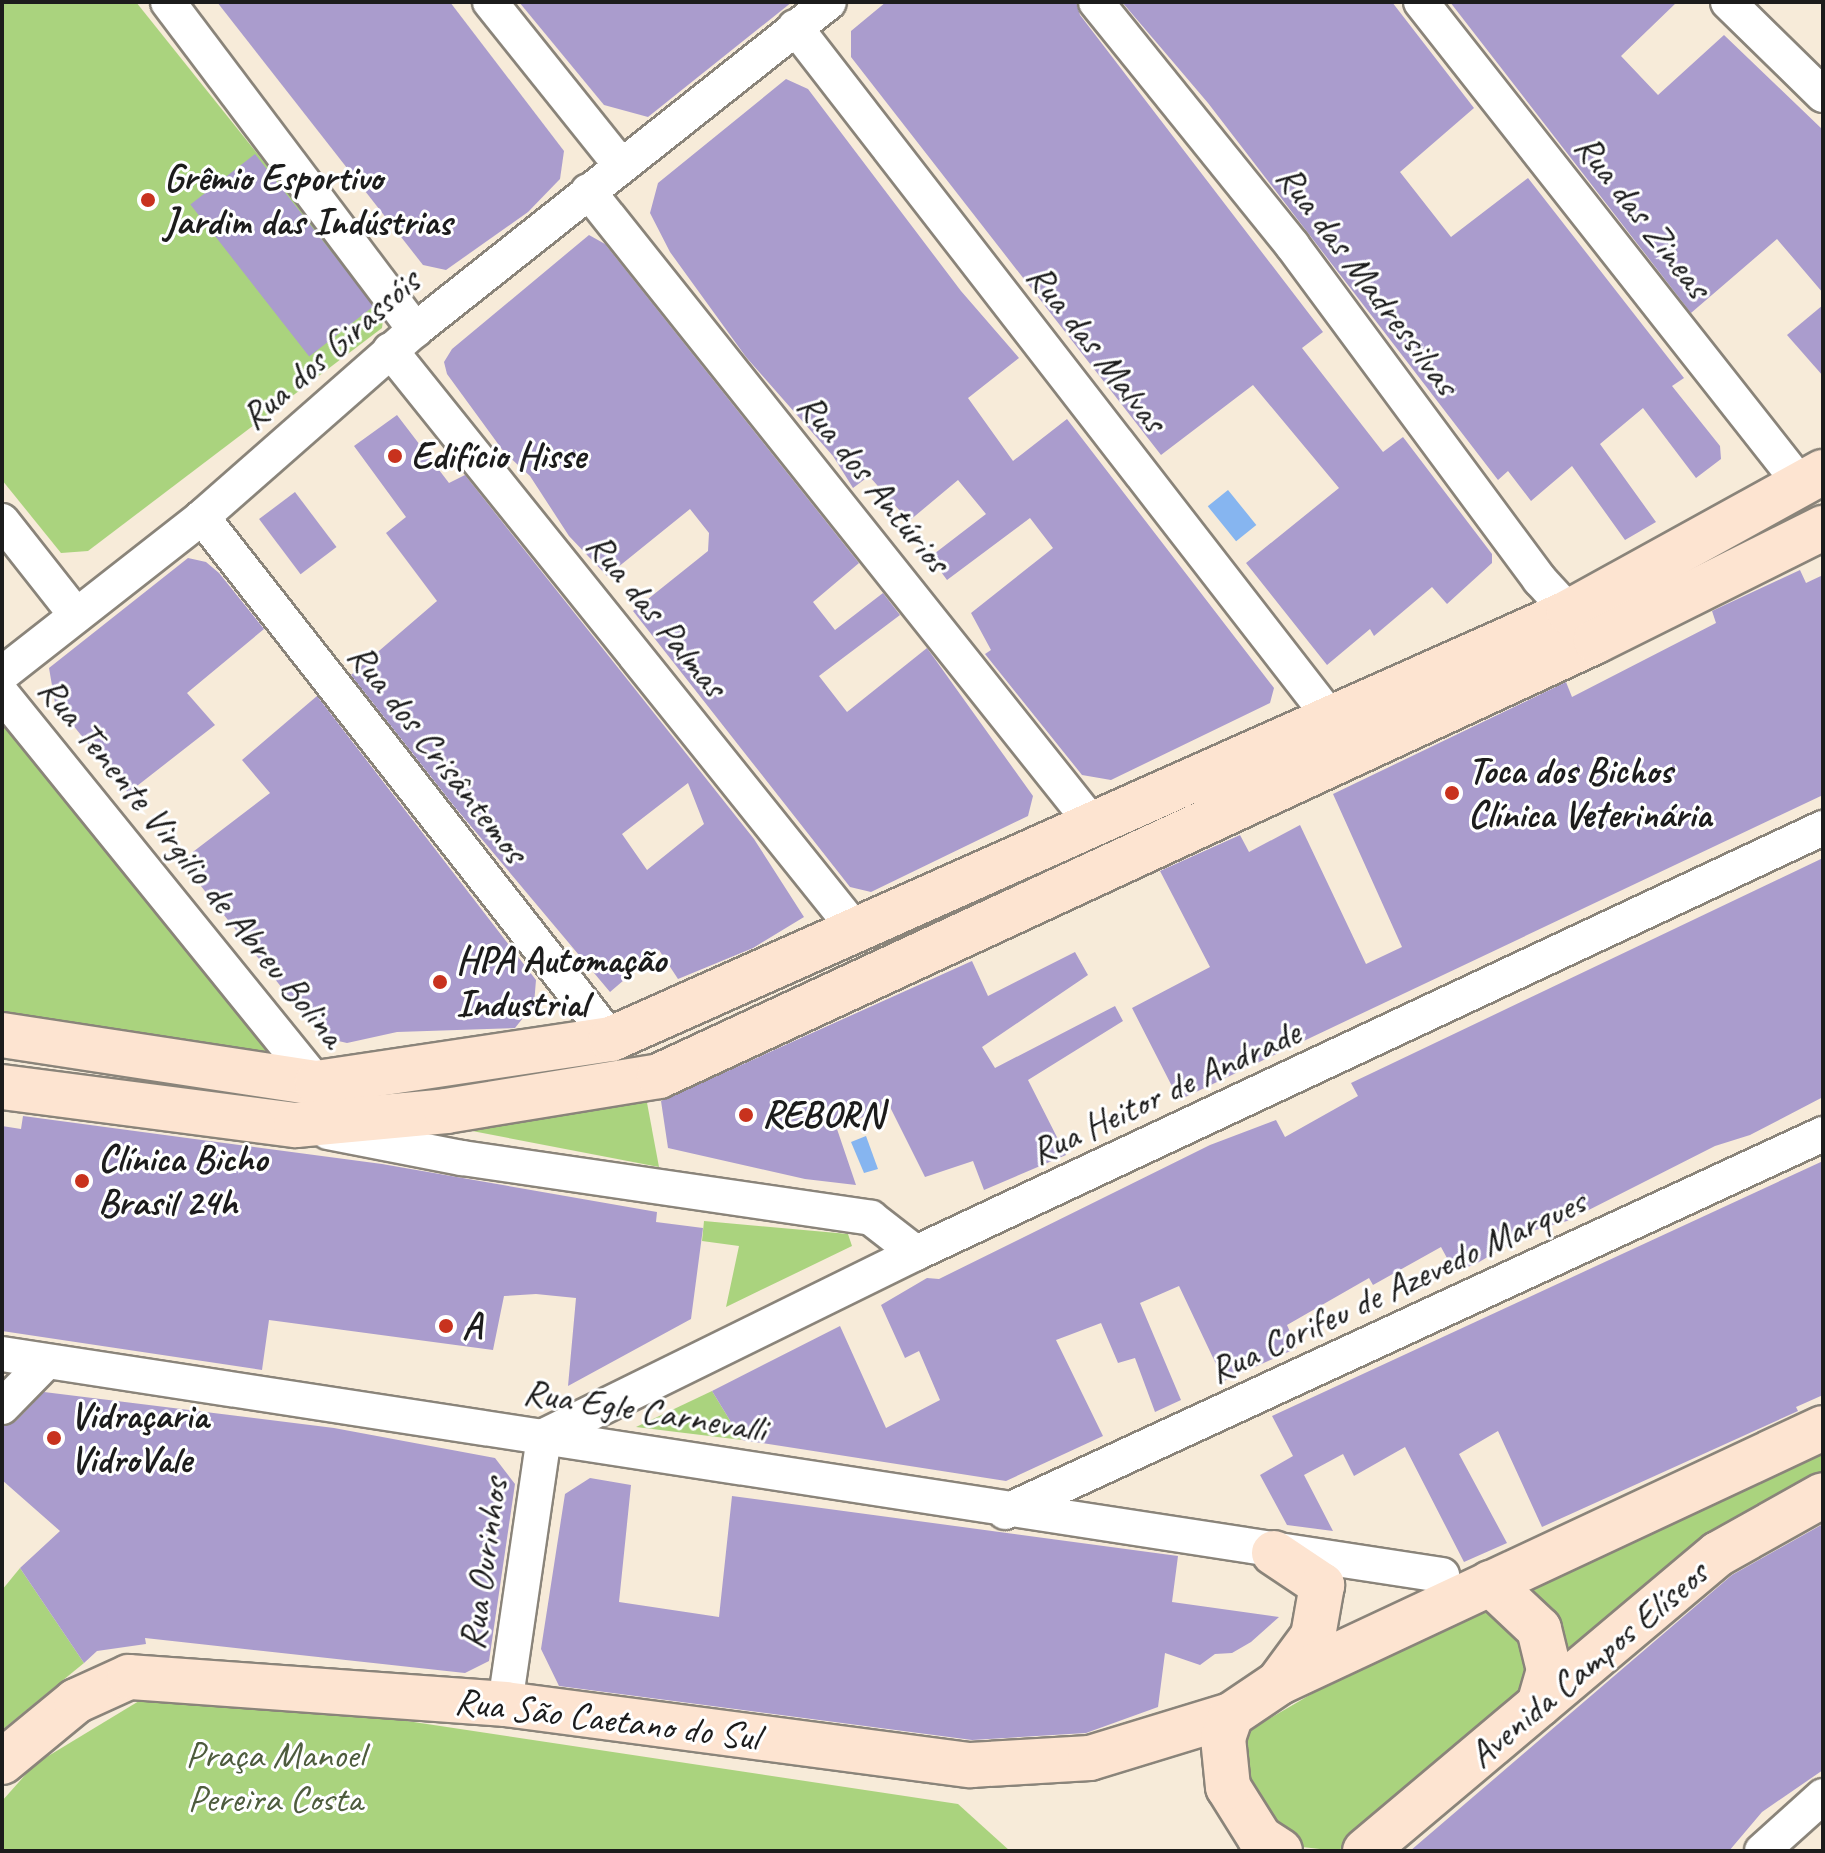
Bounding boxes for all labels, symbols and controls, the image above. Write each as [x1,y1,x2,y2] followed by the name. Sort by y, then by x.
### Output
[1565,125,1721,307] street label: Rua das Zineas
[164,155,452,244] place label: Grêmio Esportivo Jardim das Indústrias
[1266,155,1470,405] street label: Rua das Madressilvas
[139,191,157,209] marker: Grêmio Esportivo Jardim das Indústrias
[1017,254,1177,442] street label: Rua das Malvas
[231,259,429,439] street label: Rua dos Girassóis
[788,384,960,582] street label: Rua dos Antúrios
[411,433,586,479] place label: Edifício Hisse
[386,447,404,465] marker: Edifício Hisse
[576,522,738,708] street label: Rua das Palmas
[338,634,538,872] street label: Rua dos Crisântemos
[29,668,355,1056] street label: Rua Tenente Virgilio de Abreu Bolina
[1468,748,1711,838] place label: Toca dos Bichos Clínica Veterinária
[1443,784,1461,802] marker: Toca dos Bichos Clínica Veterinária
[456,937,665,1026] place label: HPA Automação Industrial
[431,973,449,991] marker: HPA Automação Industrial
[1023,1010,1307,1174] street label: Rua Heitor de Andrade
[762,1092,883,1138] place label: REBORN
[737,1106,755,1124] marker: REBORN
[98,1136,266,1226] place label: Clínica Bicho Brasil 24h
[73,1172,91,1190] marker: Clínica Bicho Brasil 24h
[1201,1178,1593,1394] street label: Rua Corifeu de Azevedo Marques
[462,1303,481,1349] place label: A
[437,1317,455,1335] marker: A
[520,1368,770,1452] street label: Rua Egle Carnevalli
[70,1393,208,1482] place label: Vidraçaria VidroVale
[45,1429,63,1447] marker: Vidraçaria VidroVale
[448,1476,518,1652] street label: Rua Ourinhos
[1459,1551,1717,1777] street label: Avenida Campos Elíseos
[452,1678,762,1760] street label: Rua São Caetano do Sul
[185,1732,365,1822] park label: Praça Manoel Pereira Costa

